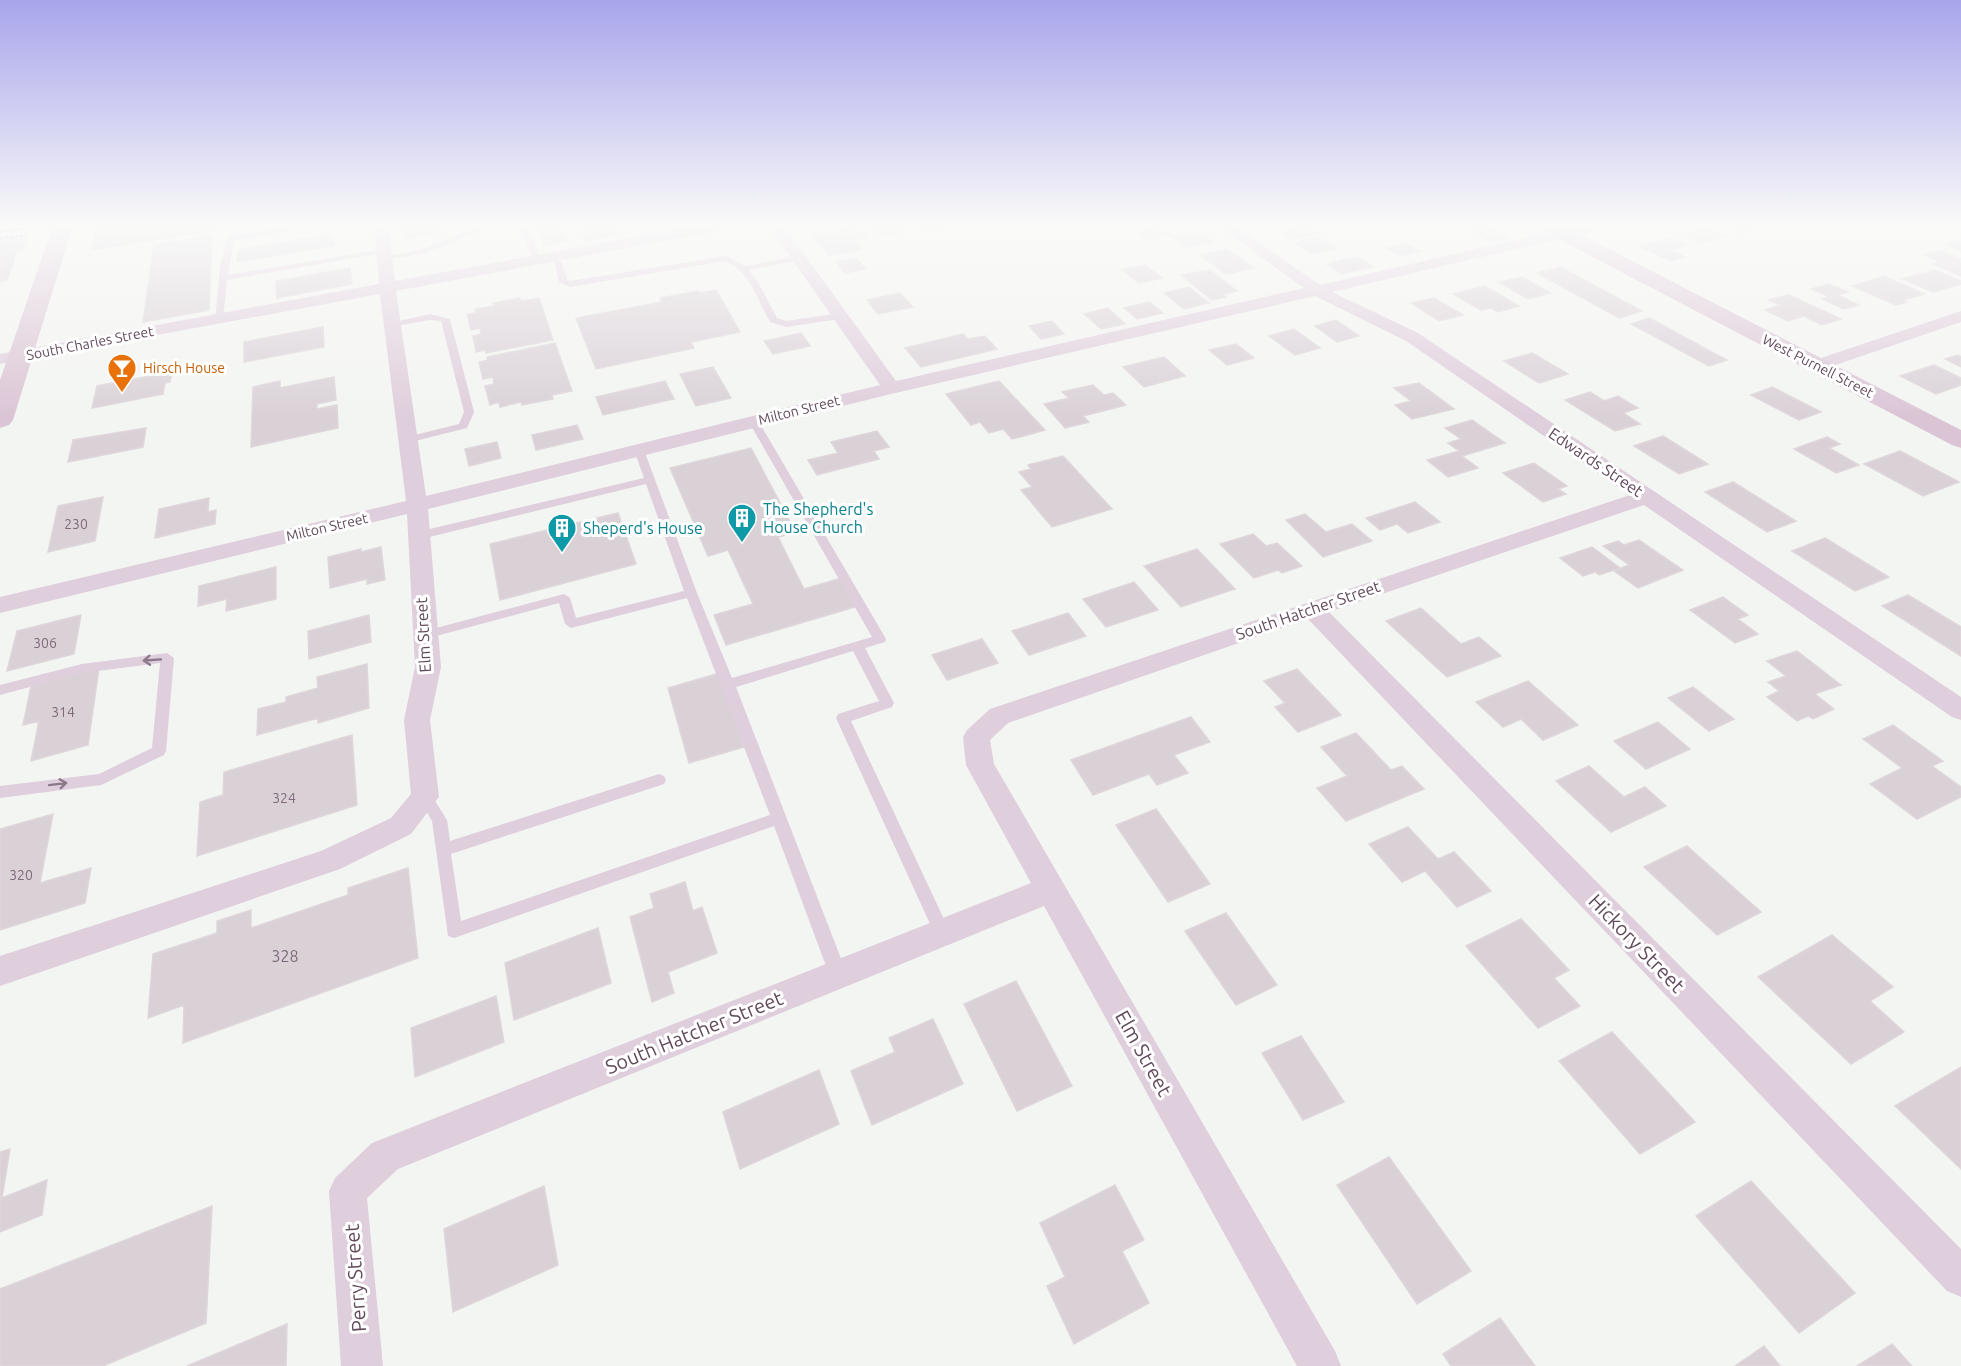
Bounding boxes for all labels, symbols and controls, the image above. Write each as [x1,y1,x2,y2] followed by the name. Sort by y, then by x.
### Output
[25,323,155,363] street label: South Charles Street
[1760,331,1877,401] street label: West Purnell Street
[106,352,138,394] bar icon: Hirsch House
[143,360,225,376] place label: Hirsch House
[757,392,842,428] street label: Milton Street
[1546,424,1647,500] street label: Edwards Street
[763,500,873,536] place label: The Shepherd's House Church
[726,502,758,544] building icon: The Shepherd's House Church
[285,510,370,544] street label: Milton Street
[546,512,578,554] building icon: Sheperd's House
[64,516,88,532] house number: 230
[583,519,703,537] place label: Sheperd's House
[1233,577,1383,643] street label: South Hatcher Street
[412,596,434,673] street label: Elm Street
[33,635,57,651] house number: 306
[143,654,162,665] one-way arrow
[51,704,75,720] house number: 314
[48,778,67,789] one-way arrow
[272,790,296,806] house number: 324
[9,867,33,883] house number: 320
[1584,889,1690,997] street label: Hickory Street
[271,947,299,965] house number: 328
[602,986,786,1078] street label: South Hatcher Street
[1111,1006,1177,1100] street label: Elm Street
[340,1223,370,1333] street label: Perry Street

